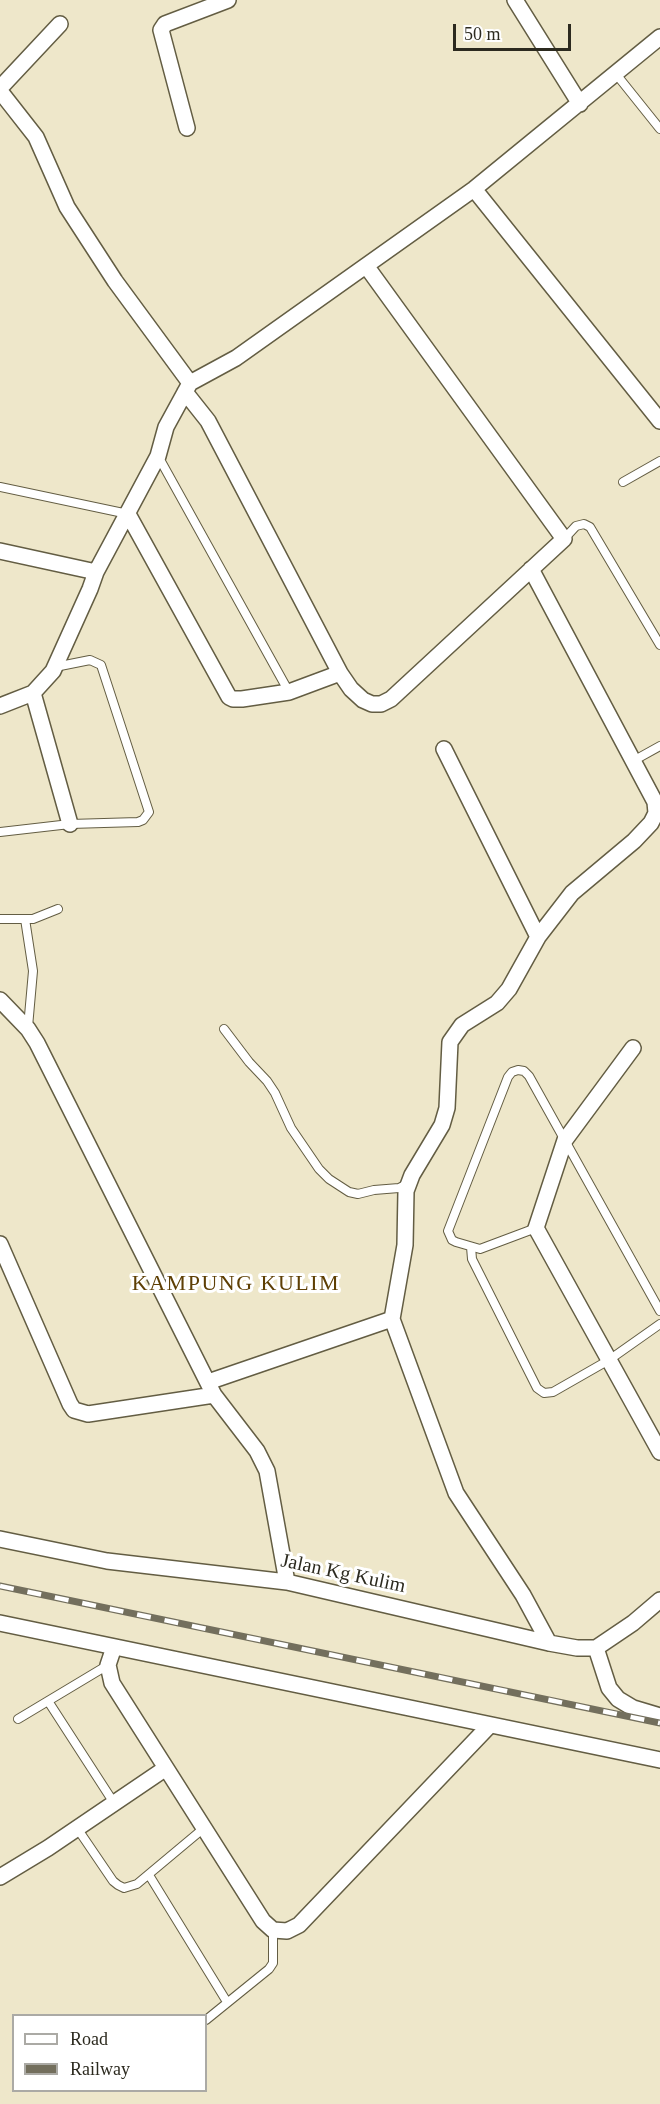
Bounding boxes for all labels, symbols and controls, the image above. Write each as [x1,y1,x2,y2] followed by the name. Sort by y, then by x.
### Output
[456,12,574,50] scale bar
[464,24,501,44] text: 50 m
[132,1271,340,1297] district label: KAMPUNG KULIM
[279,1549,407,1599] street label: Jalan Kg Kulim
[12,2014,207,2092] legend
[70,2029,108,2049] text: Road
[70,2059,130,2079] text: Railway

